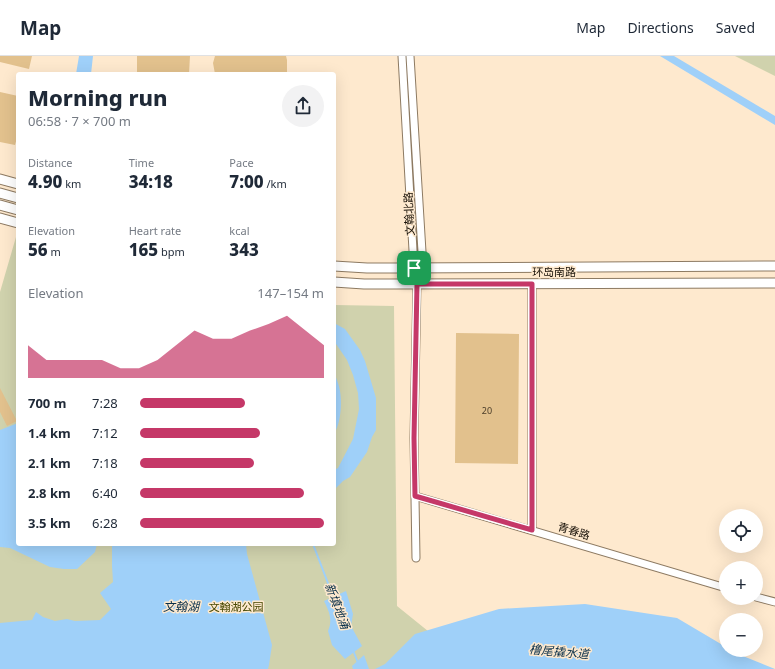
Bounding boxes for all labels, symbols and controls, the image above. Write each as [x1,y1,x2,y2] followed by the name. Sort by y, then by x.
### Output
[20,15,61,41] text: Map
[576,18,605,37] text: Map
[627,18,694,37] text: Directions
[716,18,755,37] text: Saved
[28,82,168,112] text: Morning run
[282,85,324,127] button: share
[28,112,131,130] text: 06:58 · 7 × 700 m
[28,155,73,170] text: Distance
[129,155,154,170] text: Time
[229,155,254,170] text: Pace
[28,170,62,193] text: 4.90
[129,170,173,193] text: 34:18
[229,170,264,193] text: 7:00
[62,176,81,191] text: km
[264,176,287,191] text: /km
[400,192,417,236] street label: 文翰北路
[28,223,75,238] text: Elevation
[129,223,181,238] text: Heart rate
[229,223,250,238] text: kcal
[28,238,48,261] text: 56
[129,238,158,261] text: 165
[229,238,259,261] text: 343
[48,244,61,259] text: m
[158,244,185,259] text: bpm
[397,251,431,285] pin
[403,257,425,279] icon: arrive
[532,264,576,279] street label: 环岛南路
[28,284,84,302] text: Elevation
[257,284,324,302] text: 147–154 m
[28,394,66,412] text: 700 m
[92,394,118,412] text: 7:28
[482,404,492,417] house number: 20
[28,424,71,442] text: 1.4 km
[92,424,118,442] text: 7:12
[28,454,71,472] text: 2.1 km
[92,454,118,472] text: 7:18
[28,484,71,502] text: 2.8 km
[92,484,118,502] text: 6:40
[719,509,763,657] map controls
[719,509,763,553] button: locate
[28,514,71,532] text: 3.5 km
[92,514,118,532] text: 6:28
[556,519,592,543] street label: 青春路
[719,561,763,605] button: +
[321,580,355,633] water label: 新填地涌
[163,598,201,615] water label: 文翰湖
[209,599,264,614] park label: 文翰湖公园
[719,613,763,657] button: −
[528,640,592,663] water label: 橹尾撬水道

